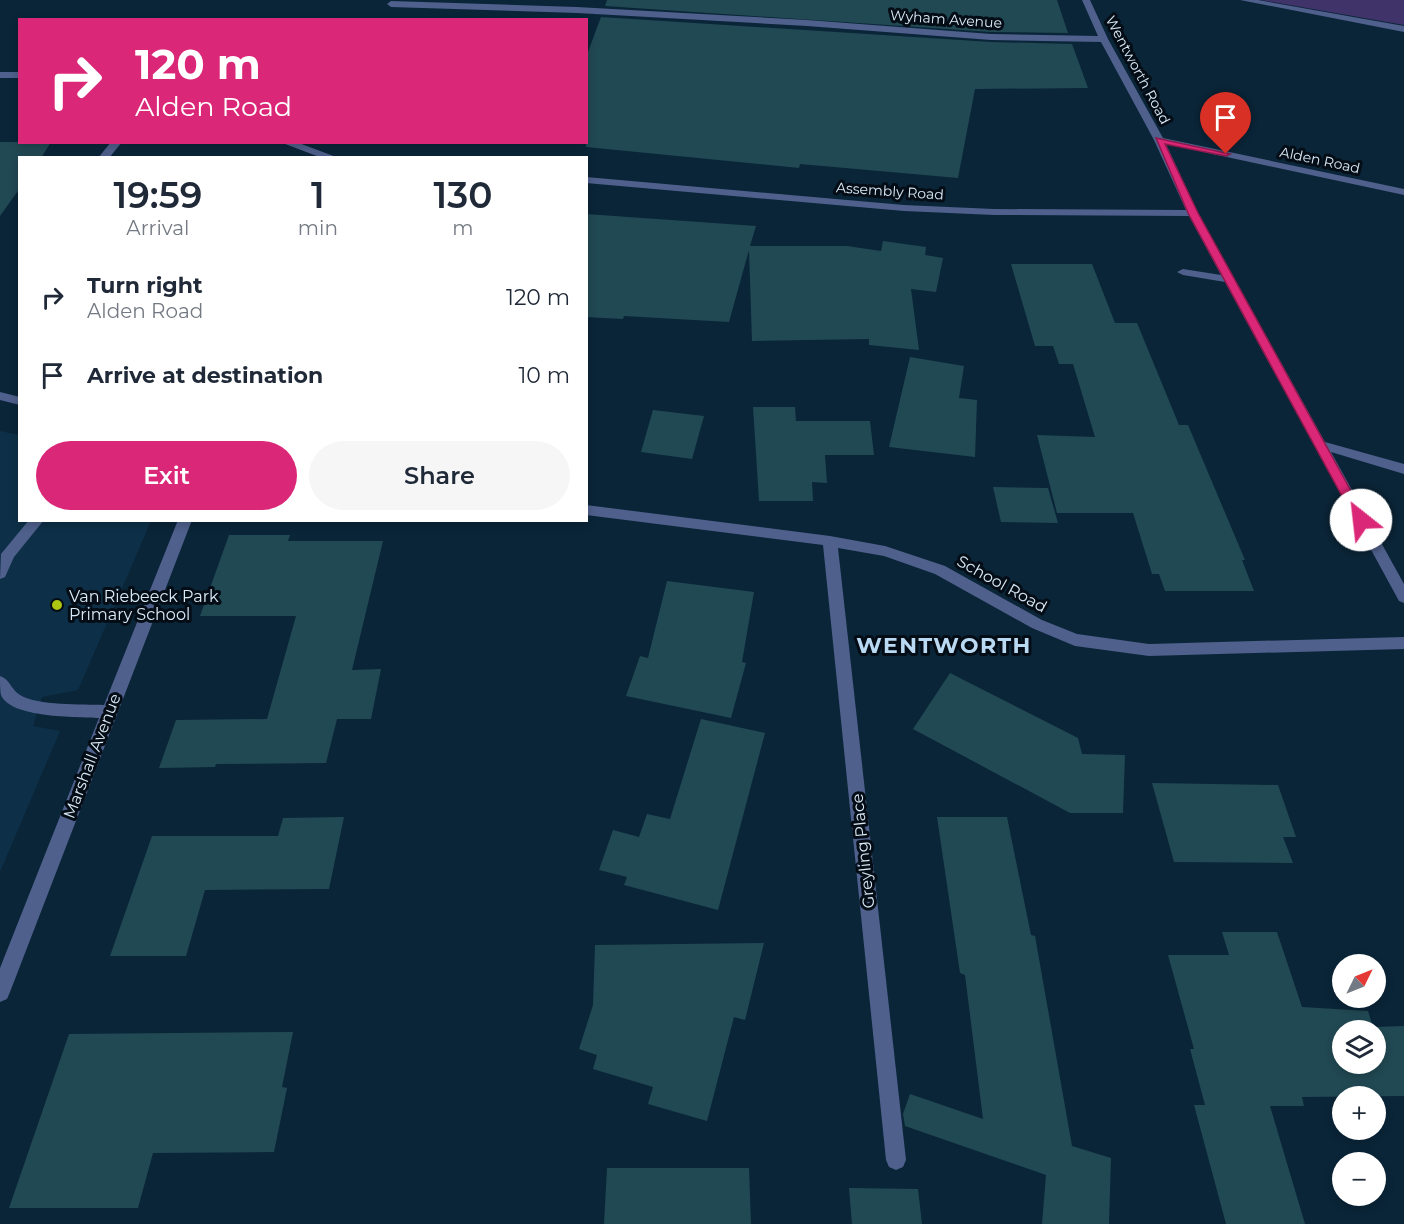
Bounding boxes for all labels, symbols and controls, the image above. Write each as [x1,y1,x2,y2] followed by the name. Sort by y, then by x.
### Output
[889,6,1003,32] street label: Wyham Avenue
[1102,13,1174,127] street label: Wentworth Road
[135,38,261,90] text: 120 m
[36,42,114,120] icon: right
[135,90,292,123] text: Alden Road
[1200,92,1251,154] pin
[1209,101,1242,134] icon: arrive
[1278,143,1362,177] street label: Alden Road
[114,173,202,217] text: 19:59
[311,173,325,217] text: 1
[433,173,492,217] text: 130
[836,178,944,204] street label: Assembly Road
[126,216,189,240] text: Arrival
[298,216,338,240] text: min
[452,216,474,240] text: m
[87,272,202,299] text: Turn right
[36,281,69,314] icon: right
[506,284,570,311] text: 120 m
[87,299,203,323] text: Alden Road
[36,359,69,392] icon: arrive
[87,362,323,389] text: Arrive at destination
[518,362,570,389] text: 10 m
[36,441,297,510] button: Exit
[309,441,570,510] button: Share
[1329,488,1393,552] position arrow
[954,551,1050,617] street label: School Road
[69,587,219,624] place label: Van Riebeeck Park Primary School
[50,598,64,612] marker: Van Riebeeck Park Primary School
[856,632,1032,659] district label: WENTWORTH
[59,691,125,821] street label: Marshall Avenue
[848,793,878,909] street label: Greyling Place
[1332,954,1386,1008] north arrow
[1332,954,1386,1206] map controls
[1332,1020,1386,1074] button: layers
[1332,1086,1386,1140] button: +
[1332,1152,1386,1206] button: −

